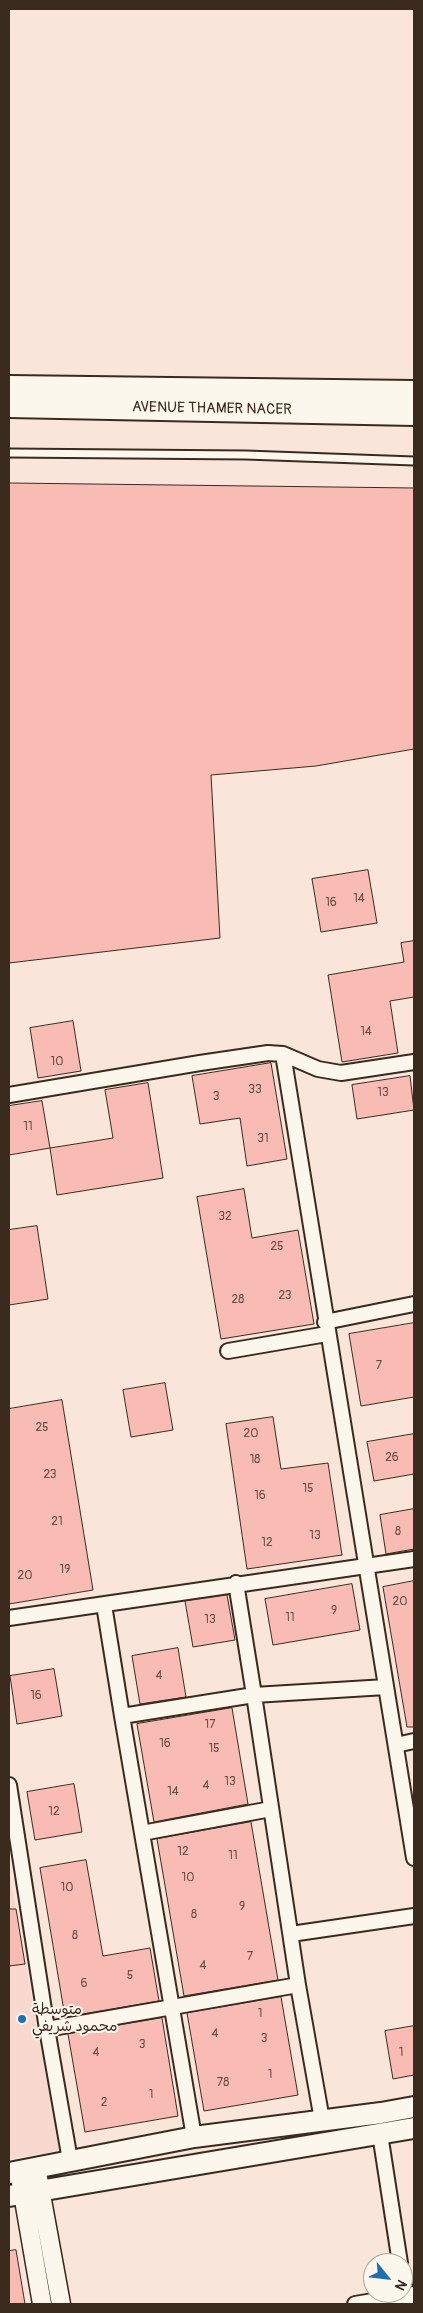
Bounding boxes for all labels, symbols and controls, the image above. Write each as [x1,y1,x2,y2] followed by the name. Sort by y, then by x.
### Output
[132,399,292,419] street label: AVENUE THAMER NACER
[353,892,365,906] house number: 14
[325,896,337,910] house number: 16
[360,1025,372,1039] house number: 14
[51,1055,63,1069] house number: 10
[248,1083,262,1097] house number: 33
[377,1086,389,1100] house number: 13
[213,1090,219,1104] house number: 3
[23,1120,33,1134] house number: 11
[257,1132,269,1146] house number: 31
[218,1210,232,1224] house number: 32
[270,1240,284,1254] house number: 25
[278,1289,292,1303] house number: 23
[232,1293,244,1307] house number: 28
[376,1359,382,1373] house number: 7
[35,1421,49,1435] house number: 25
[244,1427,258,1441] house number: 20
[385,1451,399,1465] house number: 26
[250,1453,260,1467] house number: 18
[43,1468,57,1482] house number: 23
[302,1482,314,1496] house number: 15
[254,1489,266,1503] house number: 16
[51,1515,63,1529] house number: 21
[395,1525,401,1539] house number: 8
[309,1529,321,1543] house number: 13
[261,1536,273,1550] house number: 12
[60,1563,70,1577] house number: 19
[18,1569,32,1583] house number: 20
[393,1595,407,1609] house number: 20
[331,1604,337,1618] house number: 9
[285,1611,295,1625] house number: 11
[204,1613,216,1627] house number: 13
[156,1669,162,1683] house number: 4
[30,1689,42,1703] house number: 16
[204,1718,216,1732] house number: 17
[159,1737,171,1751] house number: 16
[208,1742,220,1756] house number: 15
[224,1775,236,1789] house number: 13
[203,1779,209,1793] house number: 4
[167,1785,179,1799] house number: 14
[48,1805,60,1819] house number: 12
[177,1845,189,1859] house number: 12
[228,1849,238,1863] house number: 11
[182,1871,194,1885] house number: 10
[61,1881,73,1895] house number: 10
[239,1900,245,1914] house number: 9
[191,1908,197,1922] house number: 8
[72,1929,78,1943] house number: 8
[247,1950,253,1964] house number: 7
[200,1959,206,1973] house number: 4
[127,1969,133,1983] house number: 5
[81,1977,87,1991] house number: 6
[32,2001,117,2036] place label: متوسطة محمود شريفي
[258,2007,262,2021] house number: 1
[16,2013,28,2025] marker: متوسطة محمود شريفي
[212,2027,218,2041] house number: 4
[261,2032,267,2046] house number: 3
[139,2038,145,2052] house number: 3
[93,2046,99,2060] house number: 4
[399,2046,403,2060] house number: 1
[268,2068,272,2082] house number: 1
[217,2076,229,2090] house number: 78
[149,2088,153,2102] house number: 1
[101,2096,107,2110] house number: 2
[363,2253,413,2303] north arrow
[391,2277,410,2293] text: N

